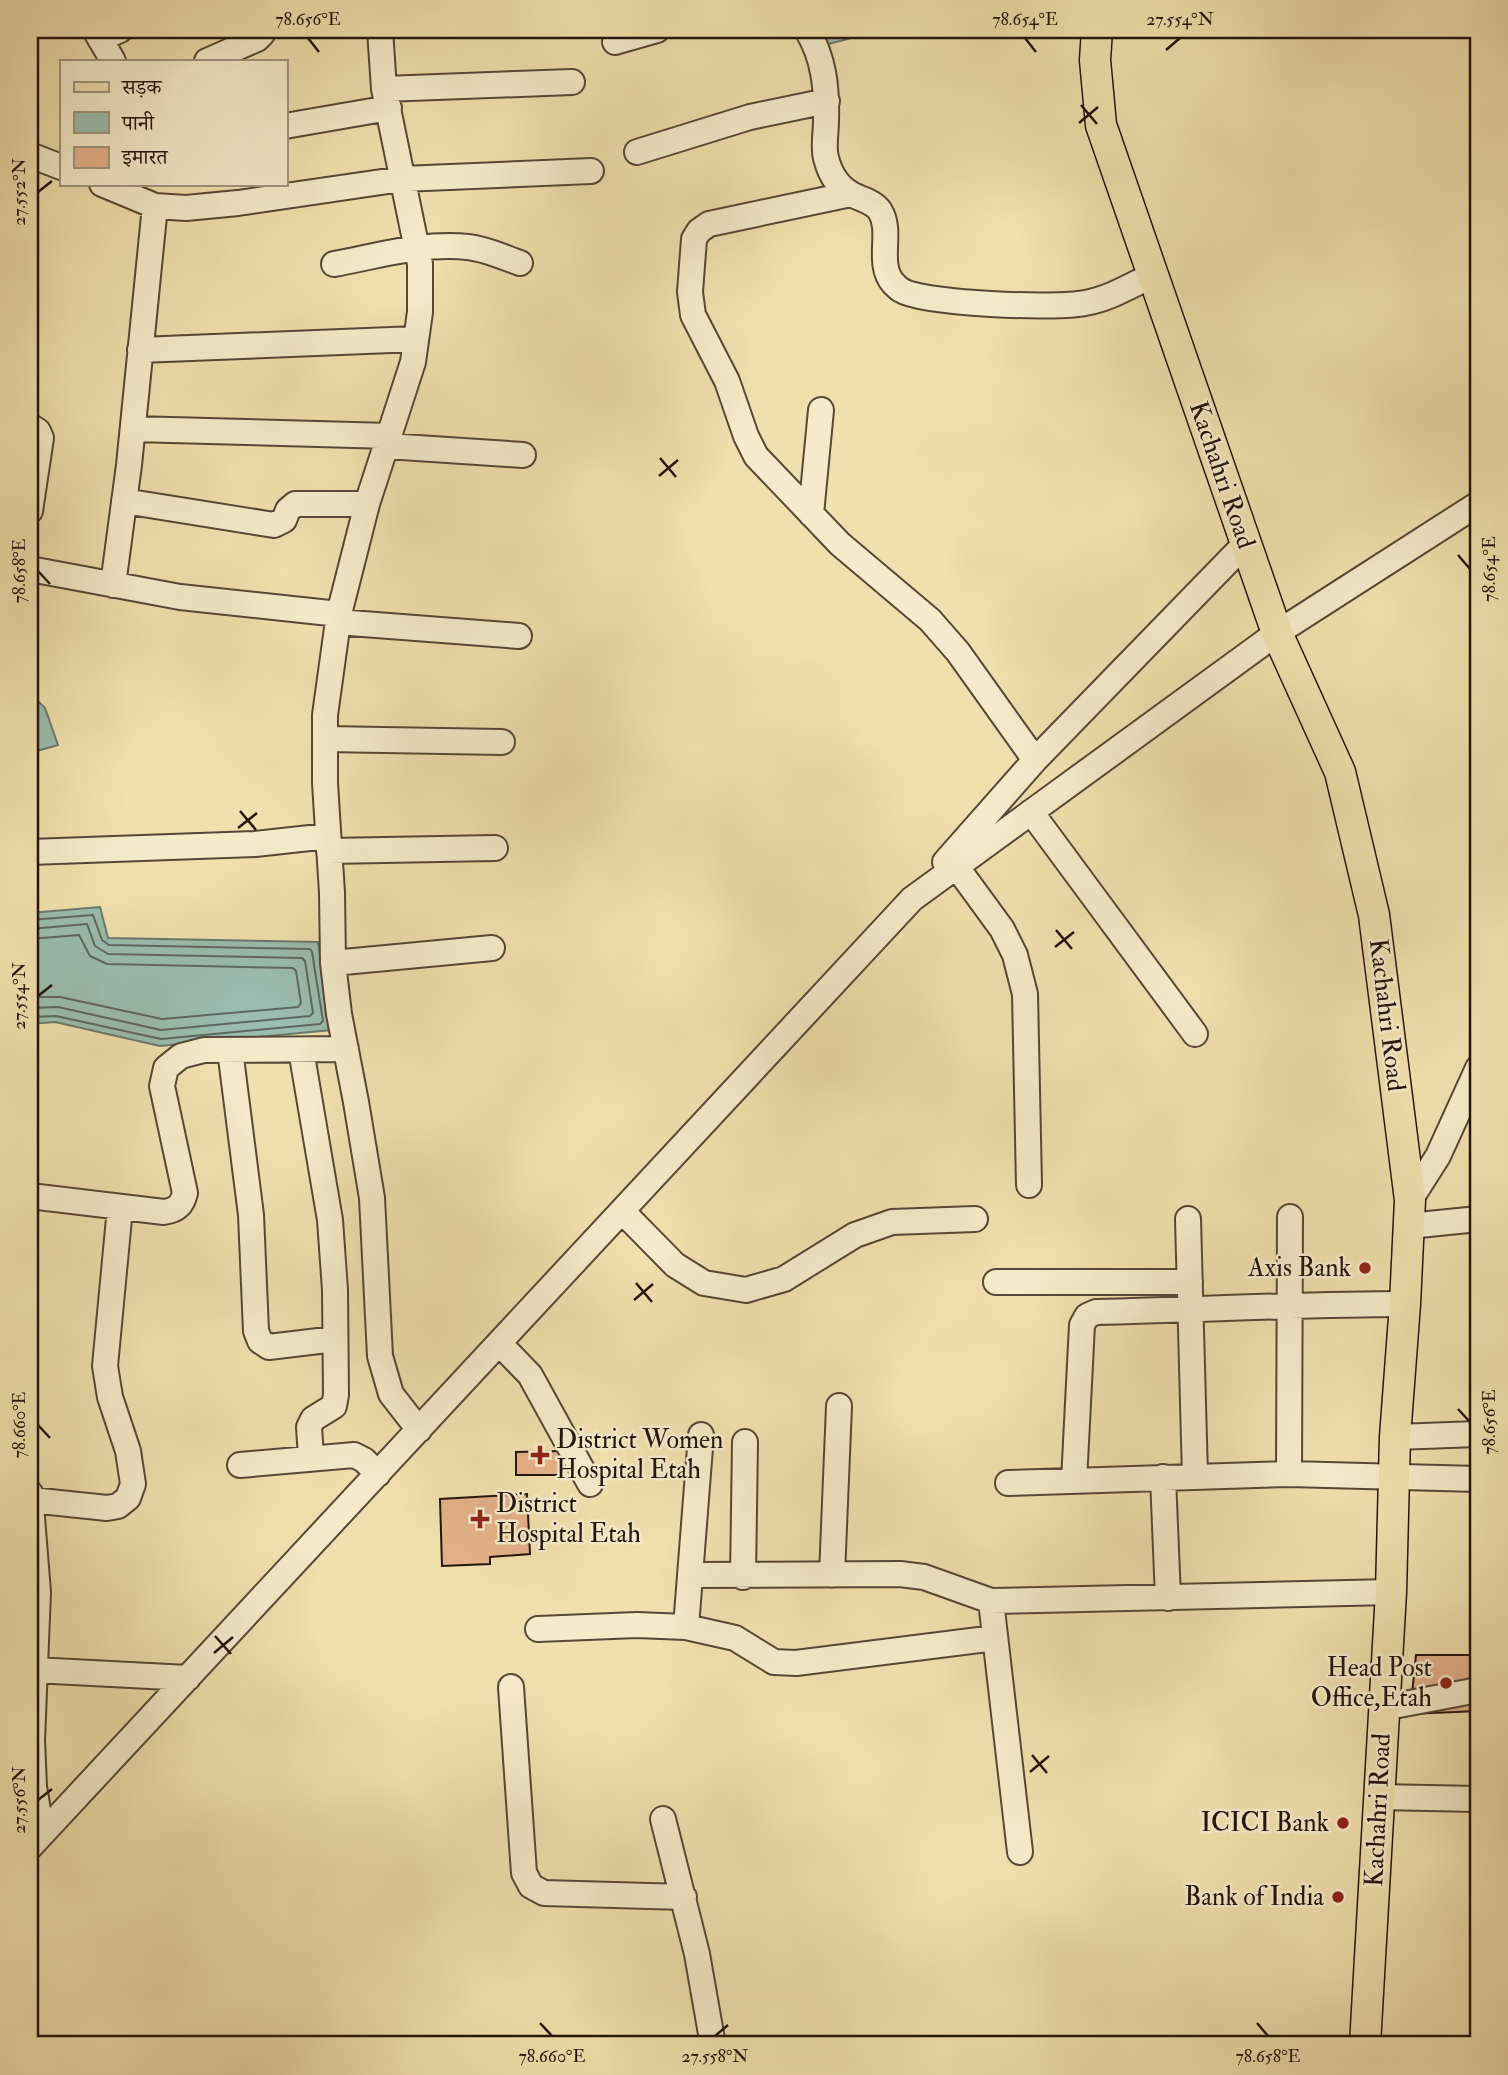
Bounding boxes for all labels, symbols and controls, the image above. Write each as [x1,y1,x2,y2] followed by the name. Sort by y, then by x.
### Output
[275,8,341,31] text: 78.656°E
[992,8,1058,31] text: 78.654°E
[1146,8,1214,31] text: 27.554°N
[60,60,287,186] legend
[121,74,162,101] text: सड़क
[121,110,155,137] text: पानी
[121,144,169,171] text: इमारत
[8,158,31,226] text: 27.552°N
[1182,397,1262,553] street label: Kachahri Road
[1478,536,1501,602] text: 78.654°E
[8,538,31,603] text: 78.658°E
[1362,937,1412,1093] street label: Kachahri Road
[8,962,31,1030] text: 27.554°N
[1247,1252,1352,1284] place label: Axis Bank
[1357,1260,1373,1276] marker: Axis Bank
[1478,1389,1501,1455] text: 78.656°E
[8,1392,31,1458] text: 78.660°E
[556,1424,723,1487] place label: District Women Hospital Etah
[530,1445,550,1465] marker: District Women Hospital Etah
[496,1488,641,1551] place label: District Hospital Etah
[470,1509,490,1529] marker: District Hospital Etah
[1311,1652,1432,1714] place label: Head Post Office,Etah
[1438,1675,1454,1691] marker: Head Post Office,Etah
[1358,1732,1398,1888] street label: Kachahri Road
[8,1766,31,1834] text: 27.556°N
[1201,1807,1330,1839] place label: ICICI Bank
[1335,1815,1351,1831] marker: ICICI Bank
[1184,1881,1324,1913] place label: Bank of India
[1330,1889,1346,1905] marker: Bank of India
[519,2045,585,2068] text: 78.660°E
[682,2045,748,2068] text: 27.558°N
[1236,2045,1301,2068] text: 78.658°E

